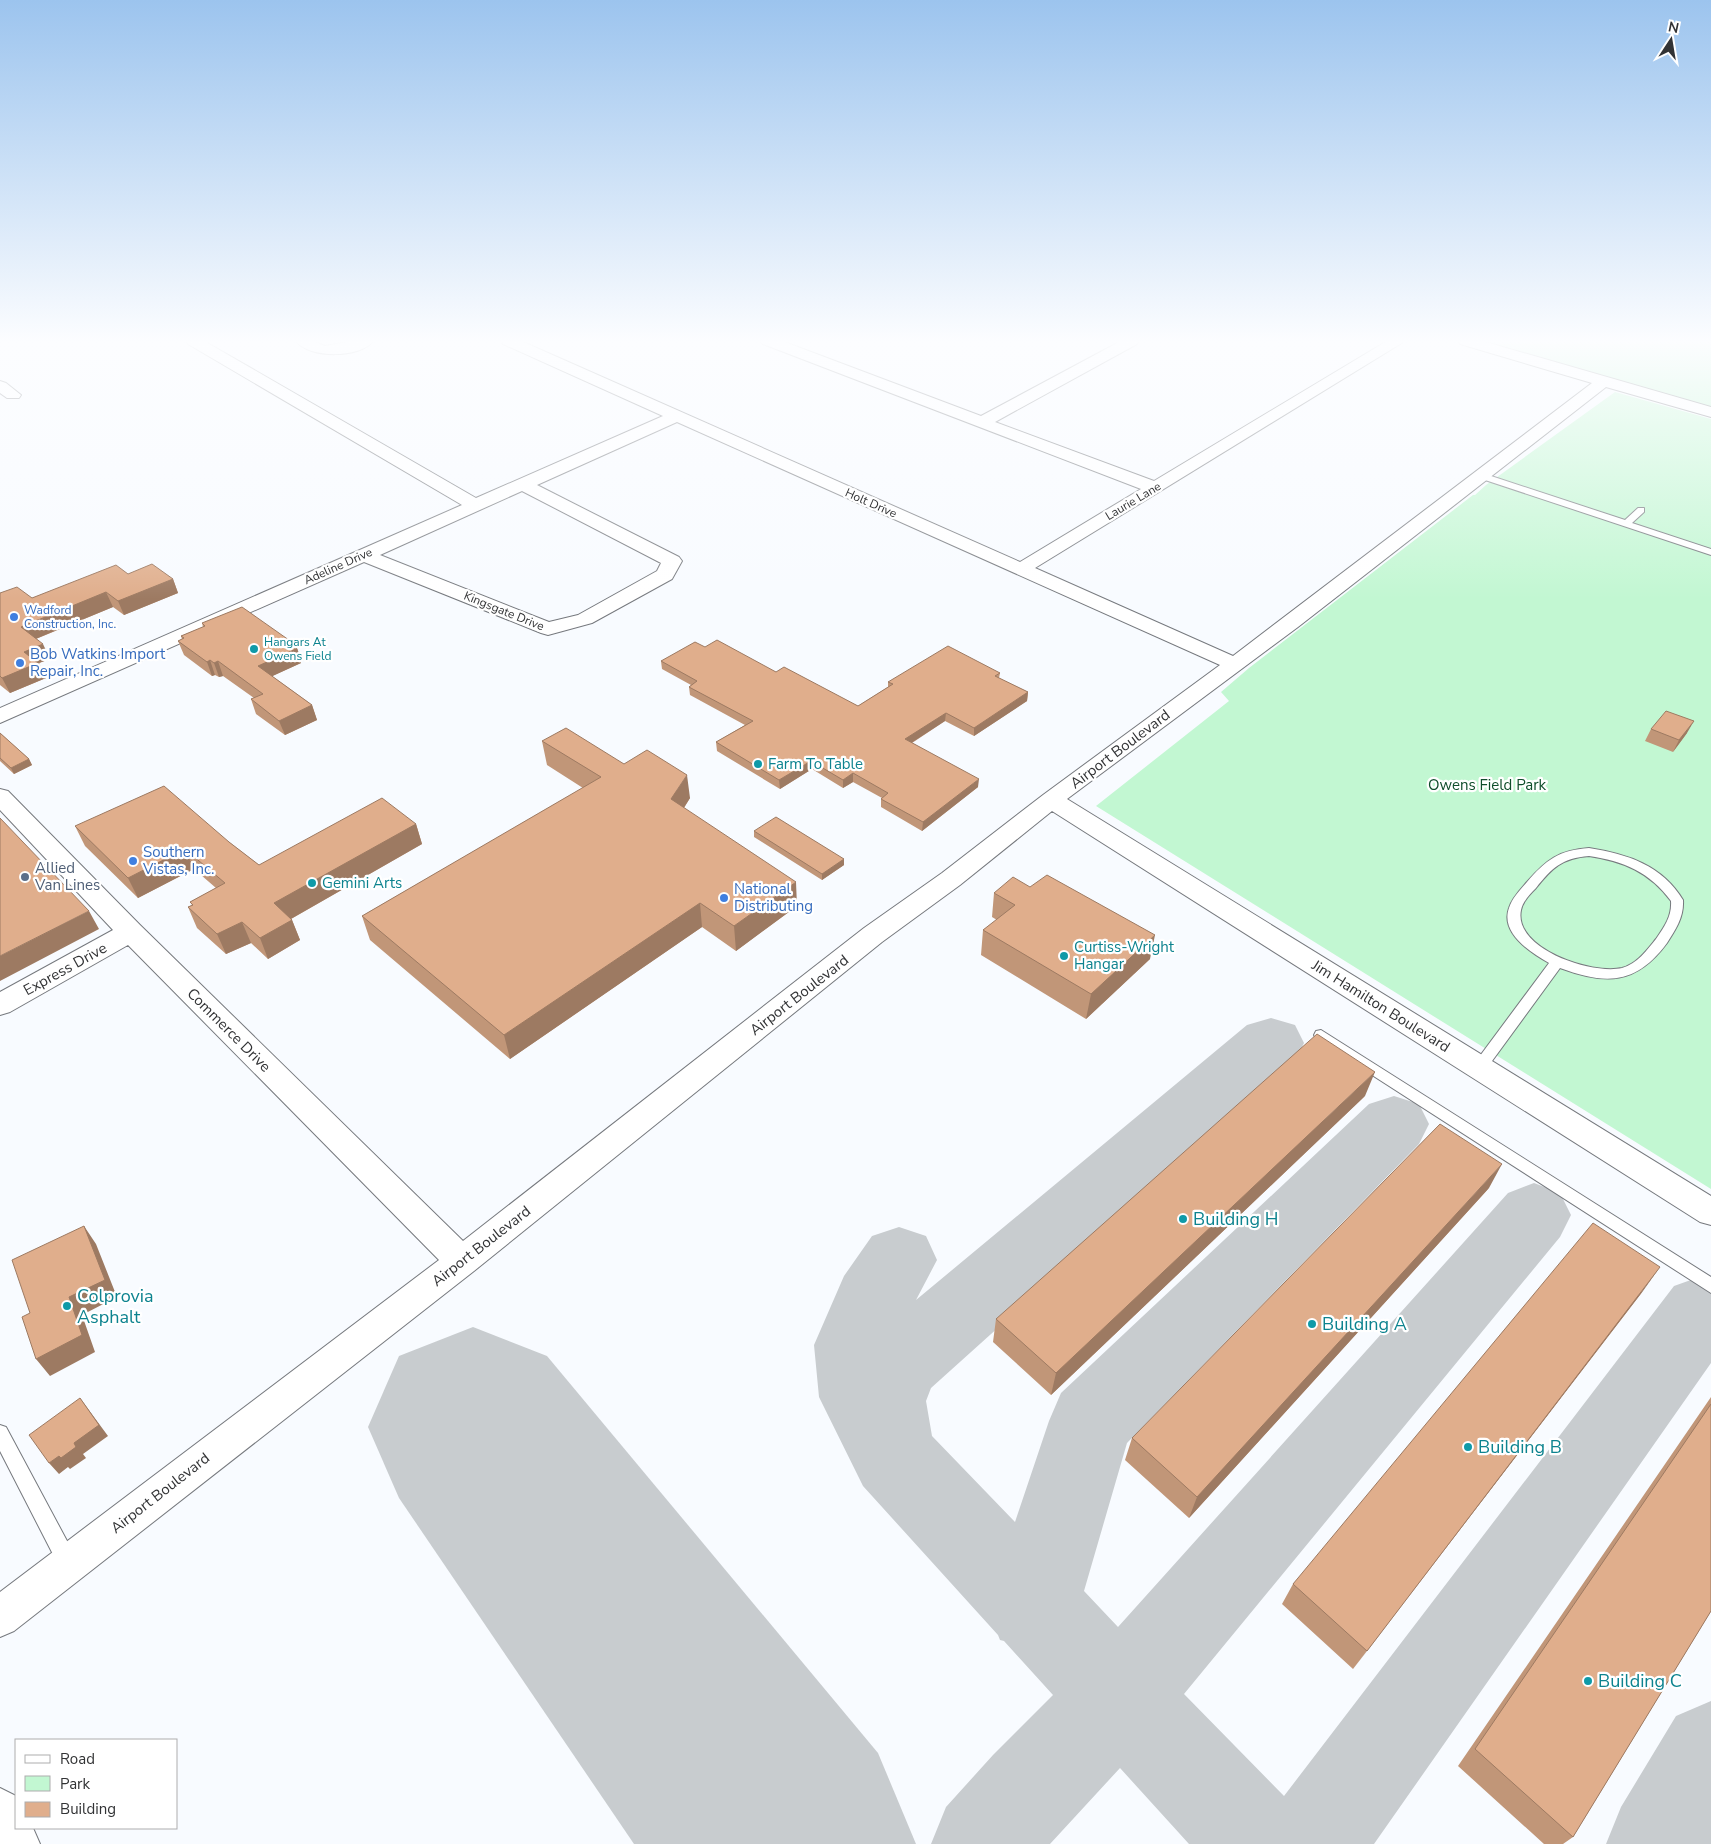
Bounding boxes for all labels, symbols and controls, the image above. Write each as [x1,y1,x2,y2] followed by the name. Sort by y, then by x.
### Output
[1646,15,1696,65] north arrow
[1666,17,1681,38] text: N
[1102,478,1164,524] street label: Laurie Lane
[843,485,899,521] street label: Holt Drive
[301,544,375,588] street label: Adeline Drive
[461,588,547,634] street label: Kingsgate Drive
[24,602,116,632] place label: Wadford Construction, Inc.
[8,611,20,623] marker: Wadford Construction, Inc.
[264,634,332,664] place label: Hangars At Owens Field
[248,643,260,655] marker: Hangars At Owens Field
[30,644,166,681] place label: Bob Watkins Import Repair, Inc.
[14,657,26,669] marker: Bob Watkins Import Repair, Inc.
[1066,705,1174,793] street label: Airport Boulevard
[768,754,863,774] place label: Farm To Table
[752,758,764,770] marker: Farm To Table
[1428,775,1547,795] park label: Owens Field Park
[142,842,214,879] place label: Southern Vistas, Inc.
[127,855,139,867] marker: Southern Vistas, Inc.
[34,858,100,895] place label: Allied Van Lines
[19,871,31,883] marker: Allied Van Lines
[322,873,402,893] place label: Gemini Arts
[306,877,318,889] marker: Gemini Arts
[734,879,813,916] place label: National Distributing
[718,892,730,904] marker: National Distributing
[1074,937,1175,974] place label: Curtiss-Wright Hangar
[20,938,110,1000] street label: Express Drive
[745,950,853,1040] street label: Airport Boulevard
[1058,950,1070,962] marker: Curtiss-Wright Hangar
[1307,955,1454,1057] street label: Jim Hamilton Boulevard
[183,984,275,1076] street label: Commerce Drive
[427,1201,535,1291] street label: Airport Boulevard
[1193,1207,1278,1231] place label: Building H
[1177,1213,1189,1225] marker: Building H
[77,1284,154,1329] place label: Colprovia Asphalt
[61,1300,73,1312] marker: Colprovia Asphalt
[1322,1312,1407,1336] place label: Building A
[1306,1318,1318,1330] marker: Building A
[1478,1435,1562,1459] place label: Building B
[1462,1441,1474,1453] marker: Building B
[106,1448,214,1538] street label: Airport Boulevard
[1598,1669,1682,1693] place label: Building C
[1582,1675,1594,1687] marker: Building C
[15,1739,178,1829] legend
[60,1749,95,1769] text: Road
[60,1774,90,1794] text: Park
[60,1799,116,1819] text: Building

